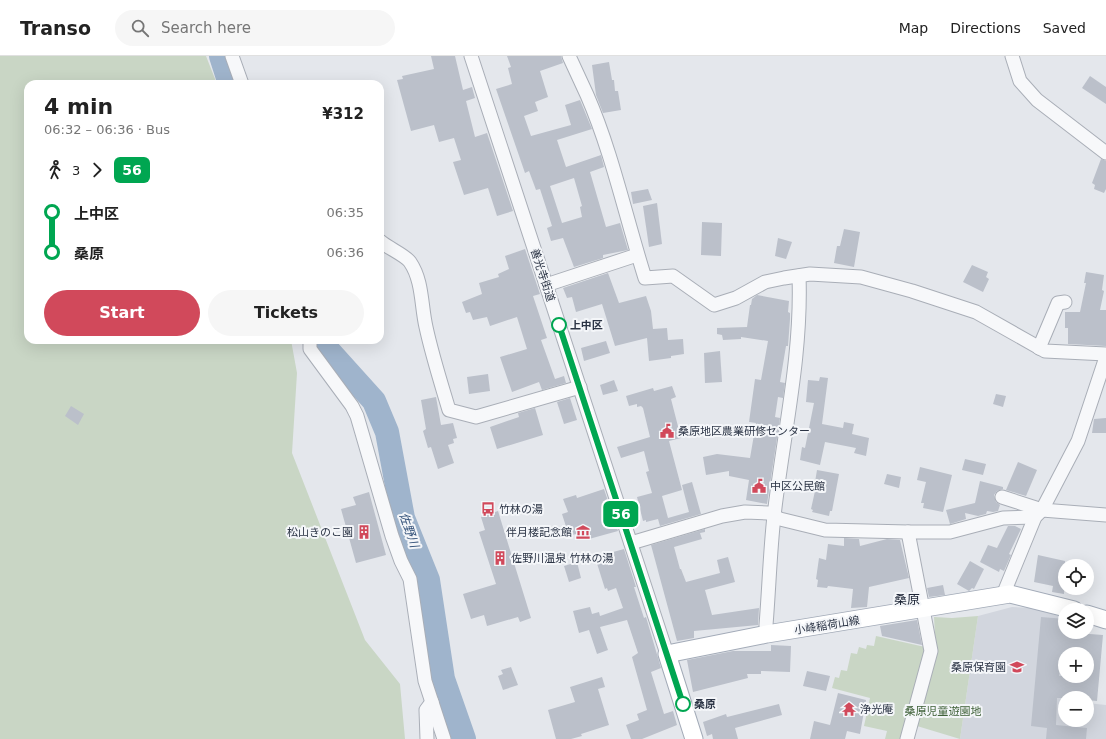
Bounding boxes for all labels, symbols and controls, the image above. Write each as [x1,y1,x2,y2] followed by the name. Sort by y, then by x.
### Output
[115,10,395,46] search box
[20,17,91,39] text: Transo
[129,17,151,39] icon: search
[161,19,251,37] text: Search here
[899,20,928,36] text: Map
[950,20,1021,36] text: Directions
[1043,20,1086,36] text: Saved
[44,94,113,119] text: 4 min
[322,105,364,123] text: ¥312
[44,122,170,137] text: 06:32 – 06:36 · Bus
[44,159,66,181] icon: walk
[86,159,108,181] icon: forward
[122,162,142,178] text: 56
[72,163,80,178] text: 3
[74,205,119,223] text: 上中区
[327,205,364,220] text: 06:35
[74,245,104,263] text: 桑原
[327,245,364,260] text: 06:36
[528,247,557,303] street label: 善光寺街道
[44,290,200,336] button: Start
[208,290,364,336] button: Tickets
[551,317,567,333] marker: 上中区
[570,319,603,332] place label: 上中区
[659,423,675,439] public building icon: 桑原地区農業研修センター
[678,425,810,438] place label: 桑原地区農業研修センター
[751,478,767,494] public building icon: 中区公民館
[770,480,825,493] place label: 中区公民館
[480,501,496,517] bus stop icon: 竹林の湯
[603,501,639,527] line badge: 56
[499,503,543,516] place label: 竹林の湯
[611,506,631,522] text: 56
[397,511,422,551] water label: 佐野川
[356,524,372,540] building icon: 松山きのこ園
[575,524,591,540] museum icon: 伴月楼記念館
[287,526,353,539] place label: 松山きのこ園
[506,526,572,539] place label: 伴月楼記念館
[492,550,508,566] building icon: 佐野川温泉 竹林の湯
[511,552,614,565] place label: 佐野川温泉 竹林の湯
[1058,559,1094,727] map controls
[1058,559,1094,595] button: locate
[894,592,920,607] district label: 桑原
[1058,603,1094,639] button: layers
[793,614,861,637] street label: 小峰稲荷山線
[1058,647,1094,683] button: +
[1009,659,1025,675] school or university icon: 桑原保育園
[951,661,1006,674] place label: 桑原保育園
[1058,691,1094,727] button: −
[675,696,691,712] marker: 桑原
[694,698,716,711] place label: 桑原
[841,701,857,717] temple icon: 浄光庵
[860,703,893,716] place label: 浄光庵
[905,705,982,718] park label: 桑原児童遊園地

